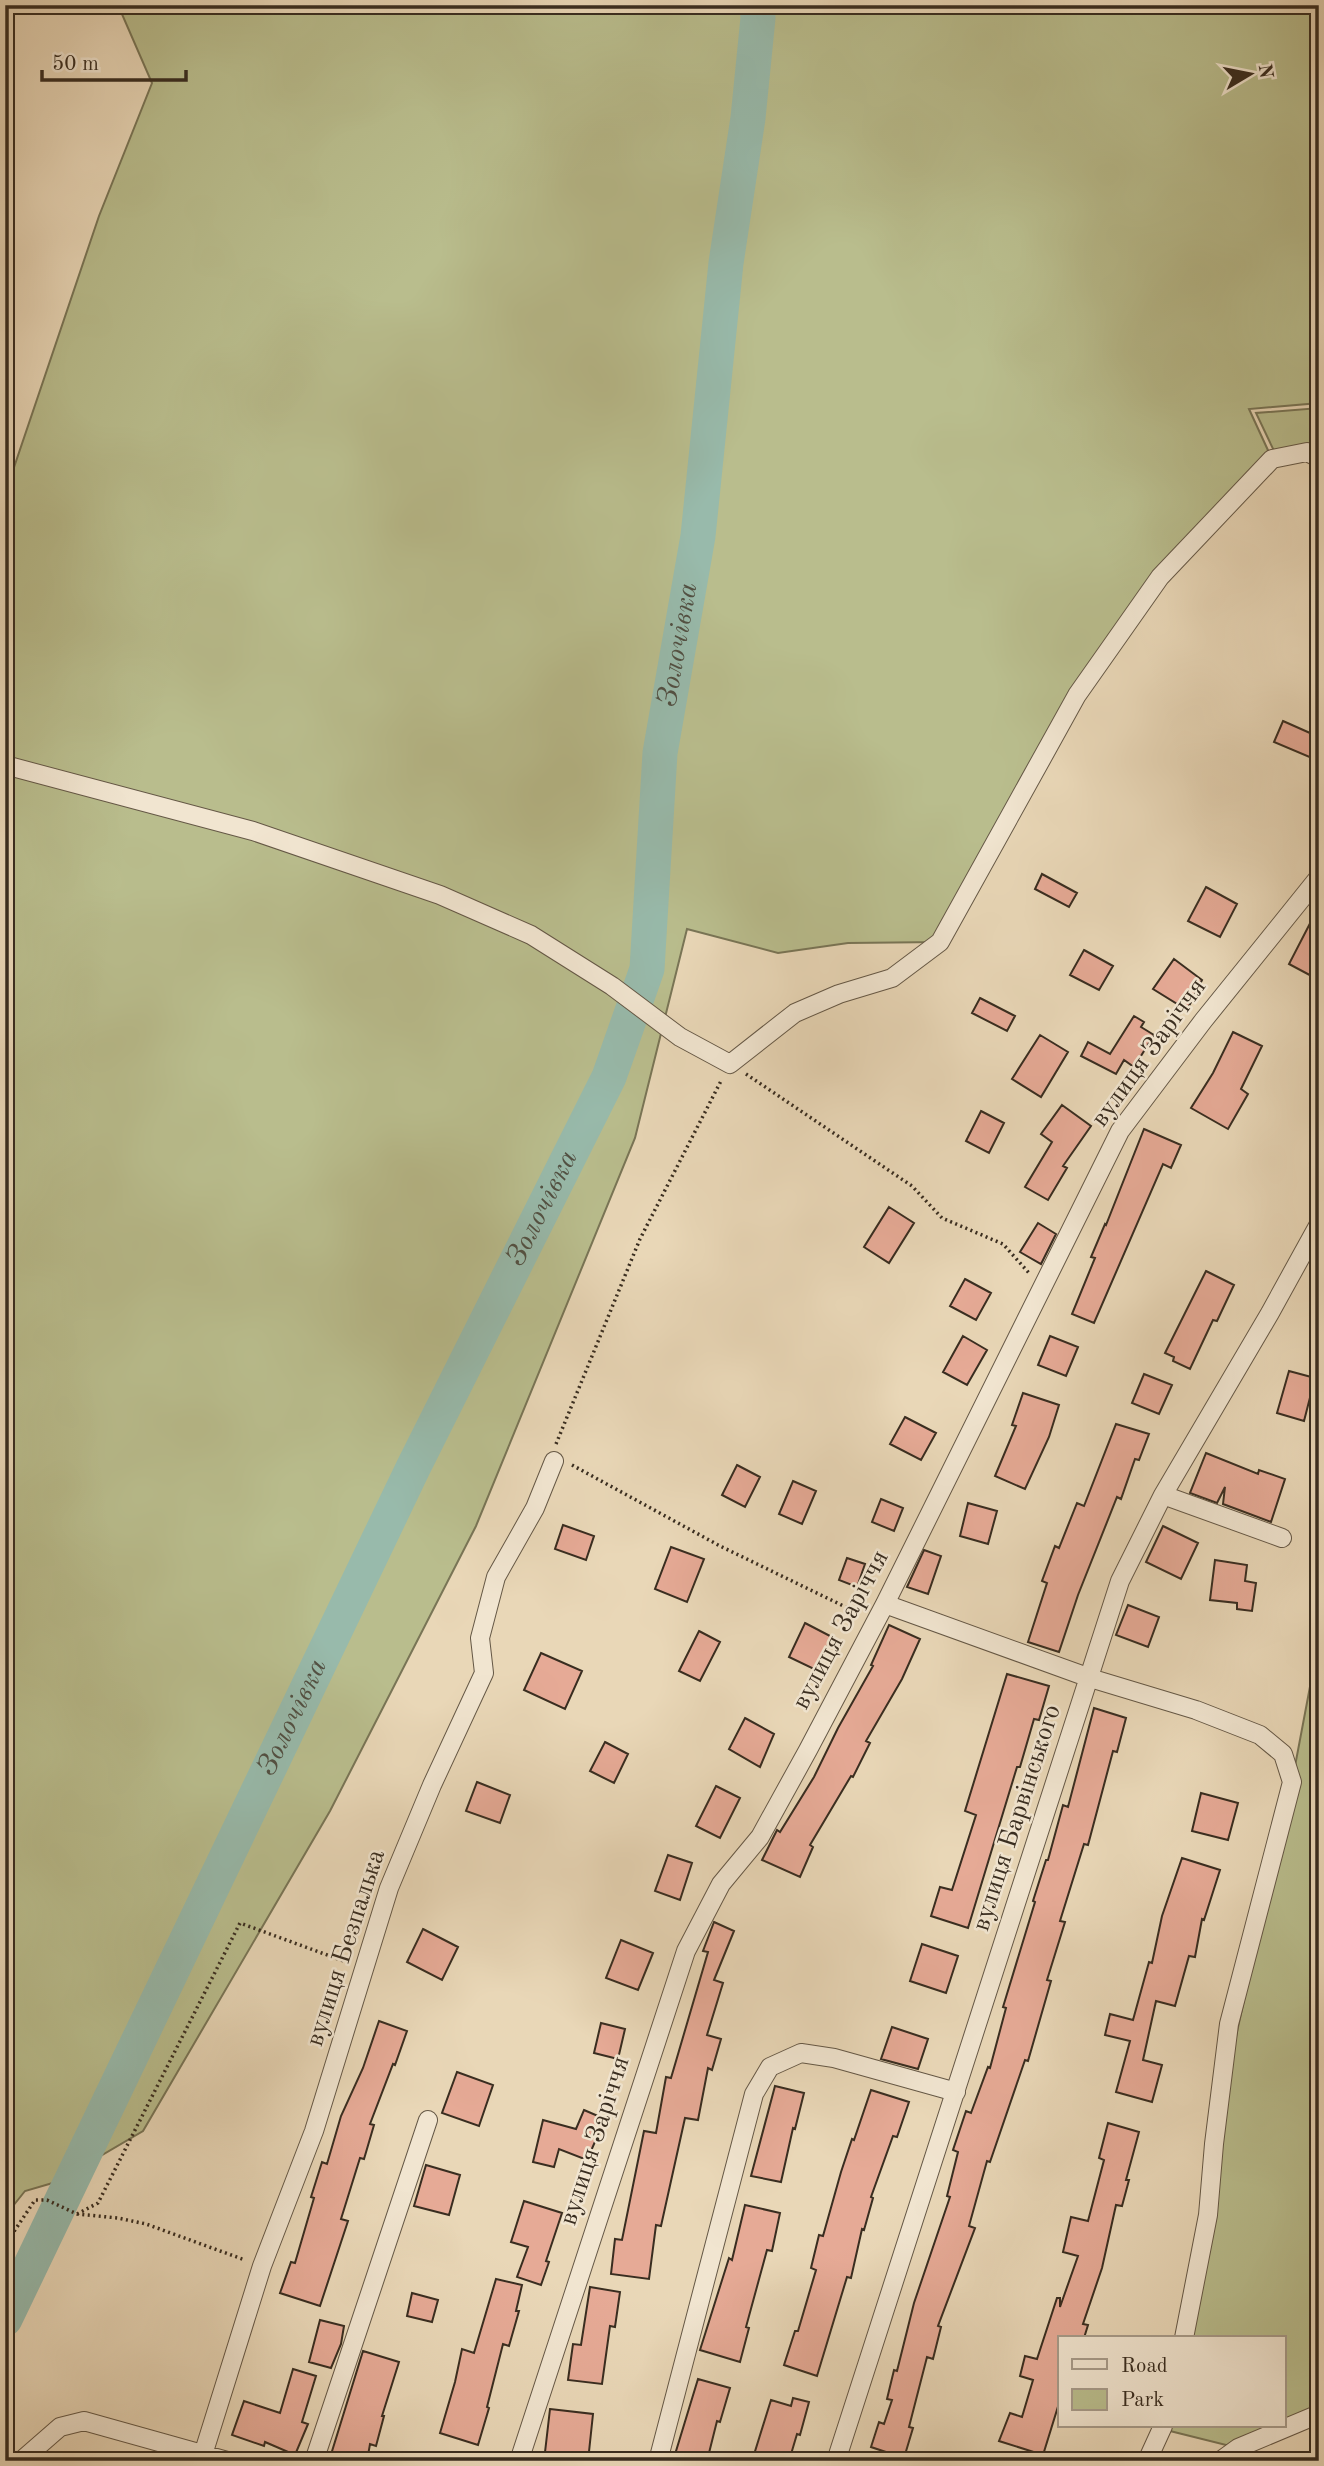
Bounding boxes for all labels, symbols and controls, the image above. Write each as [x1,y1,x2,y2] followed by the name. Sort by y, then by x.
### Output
[42,38,186,82] scale bar
[1216,38,1286,108] north arrow
[52,54,99,75] text: 50 m
[1254,63,1275,81] text: N
[653,580,704,709] water label: Золочівка
[1087,974,1211,1132] street label: вулиця Заріччя
[502,1146,584,1271] water label: Золочівка
[788,1546,894,1714] street label: вулиця Заріччя
[253,1655,333,1780] water label: Золочівка
[968,1702,1066,1934] street label: вулиця Барвінського
[302,1846,390,2050] street label: вулиця Безпалька
[555,2053,635,2229] street label: вулиця Заріччя
[1058,2336,1286,2428] legend
[1121,2356,1168,2377] text: Road
[1121,2390,1164,2411] text: Park

